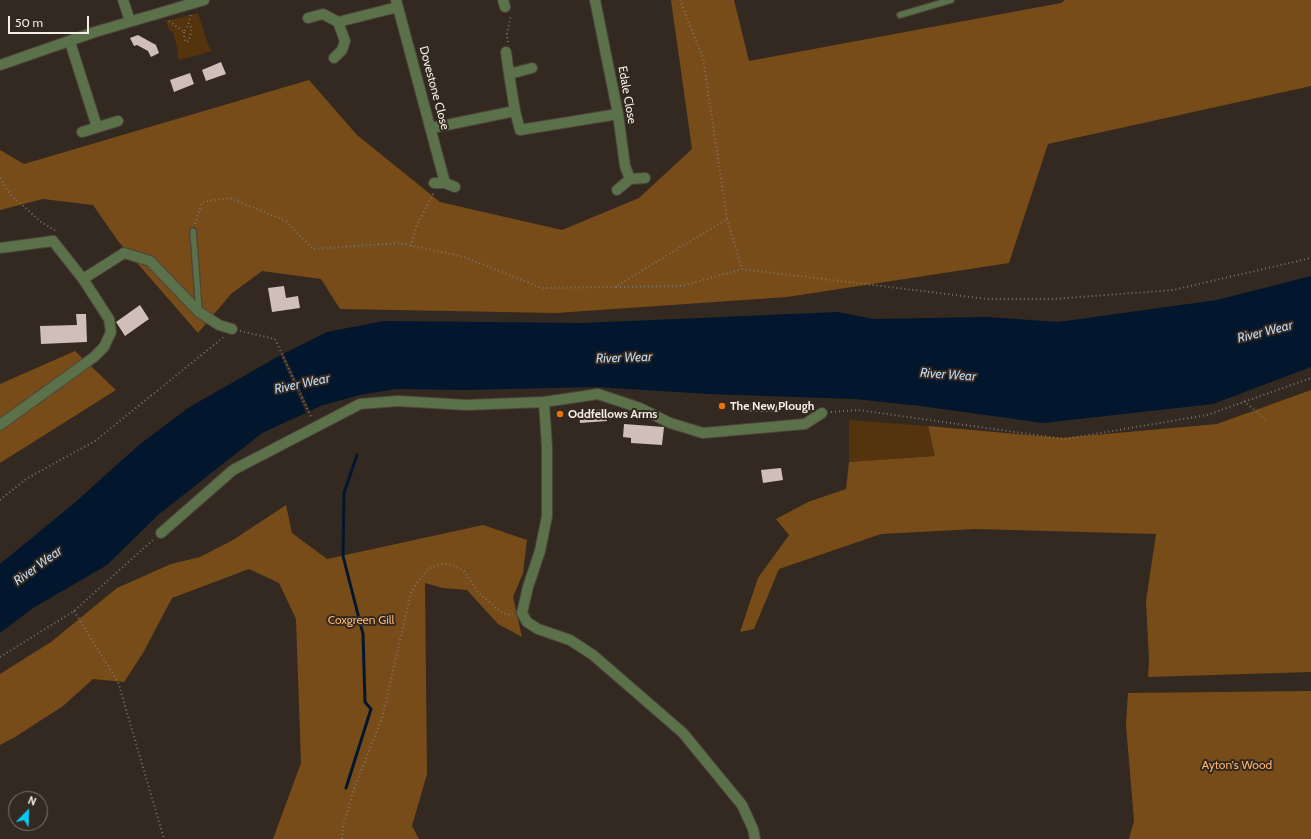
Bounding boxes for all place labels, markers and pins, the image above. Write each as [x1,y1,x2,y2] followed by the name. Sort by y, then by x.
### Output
[730,399,814,413] place label: The New Plough
[717,401,727,411] marker: The New Plough
[568,407,657,421] place label: Oddfellows Arms
[555,409,565,419] marker: Oddfellows Arms

